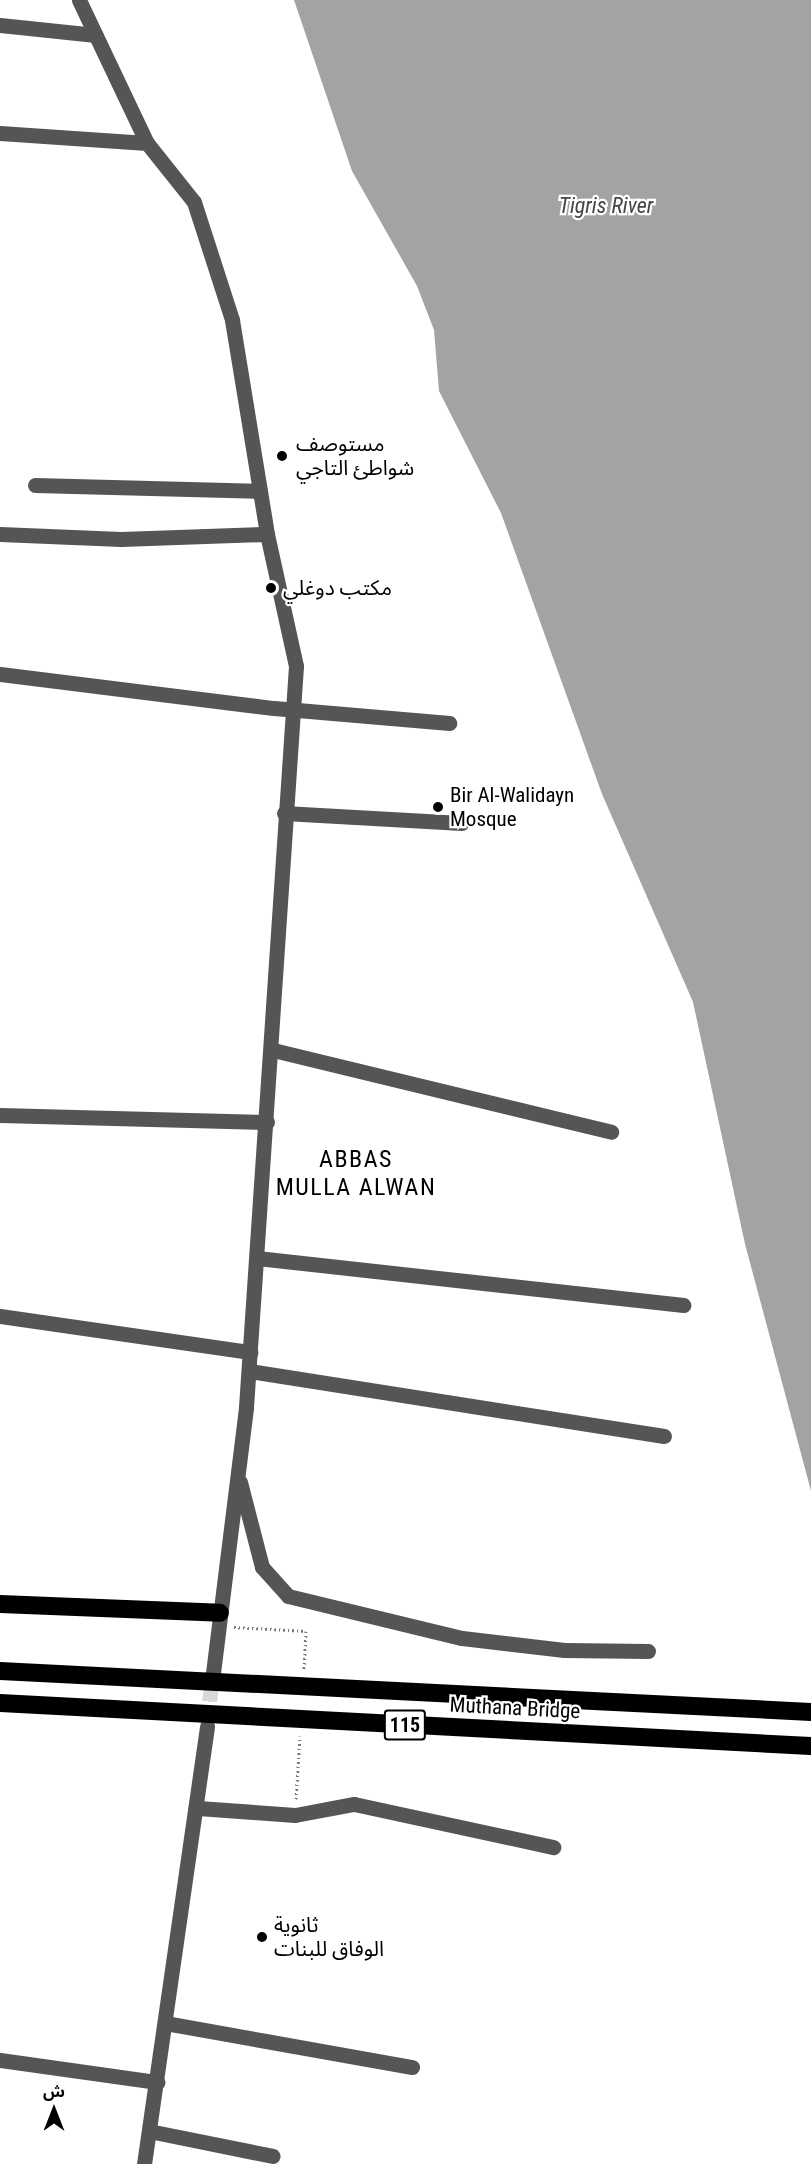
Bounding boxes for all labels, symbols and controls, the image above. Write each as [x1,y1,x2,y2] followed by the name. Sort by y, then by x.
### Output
[559,193,653,219] water label: Tigris River
[296,431,414,481] place label: مستوصف شواطئ التاجي
[273,447,291,465] marker: مستوصف شواطئ التاجي
[283,575,392,601] place label: مكتب دوغلي
[264,581,278,595] marker: مكتب دوغلي
[450,782,574,832] place label: Bir Al-Walidayn Mosque
[431,800,445,814] marker: Bir Al-Walidayn Mosque
[276,1146,436,1202] district label: ABBAS MULLA ALWAN
[449,1692,581,1724] street label: Muthana Bridge
[382,1708,428,1742] road number: 115
[274,1912,384,1962] place label: ثانوية الوفاق للبنات
[255,1930,269,1944] marker: ثانوية الوفاق للبنات
[24,2080,84,2140] north arrow
[43,2082,65,2101] text: ش

